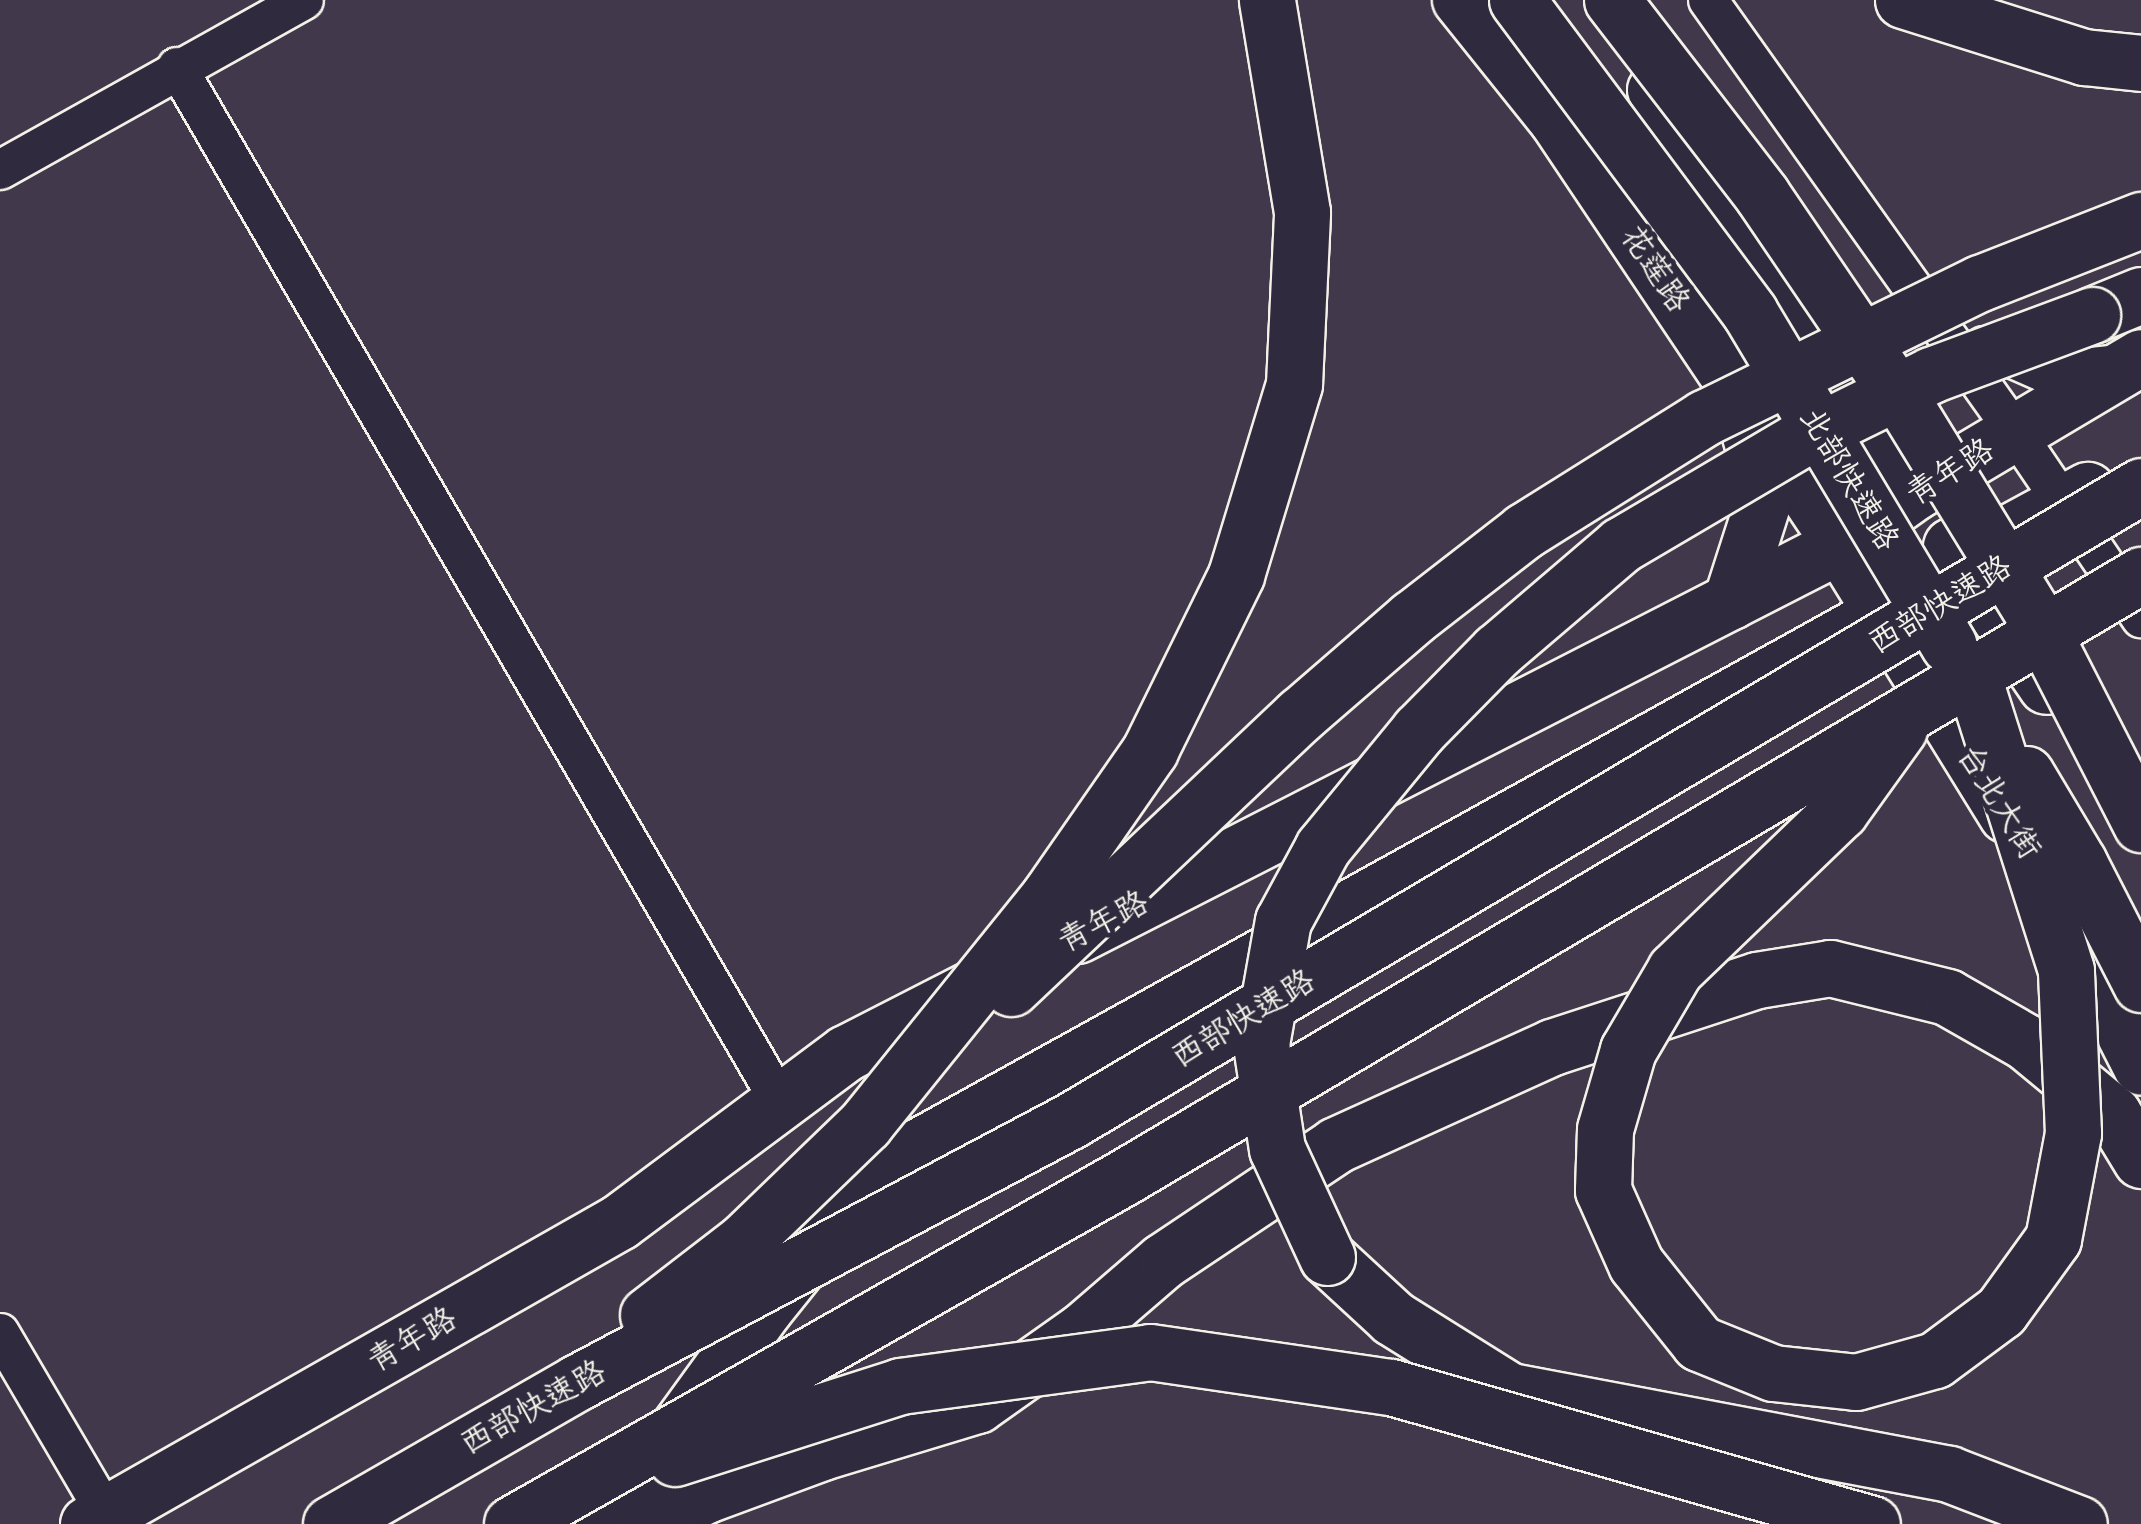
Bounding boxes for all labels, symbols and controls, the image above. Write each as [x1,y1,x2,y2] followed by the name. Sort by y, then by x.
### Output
[1612,218,1698,320] street label: 花莲路
[1791,401,1907,557] street label: 北部快速路
[1899,430,2001,514] street label: 青年路
[1862,547,2018,663] street label: 西部快速路
[1949,738,2049,866] street label: 台北大街
[1052,883,1154,961] street label: 青年路
[1165,961,1321,1077] street label: 西部快速路
[361,1299,463,1381] street label: 青年路
[454,1352,612,1464] street label: 西部快速路

